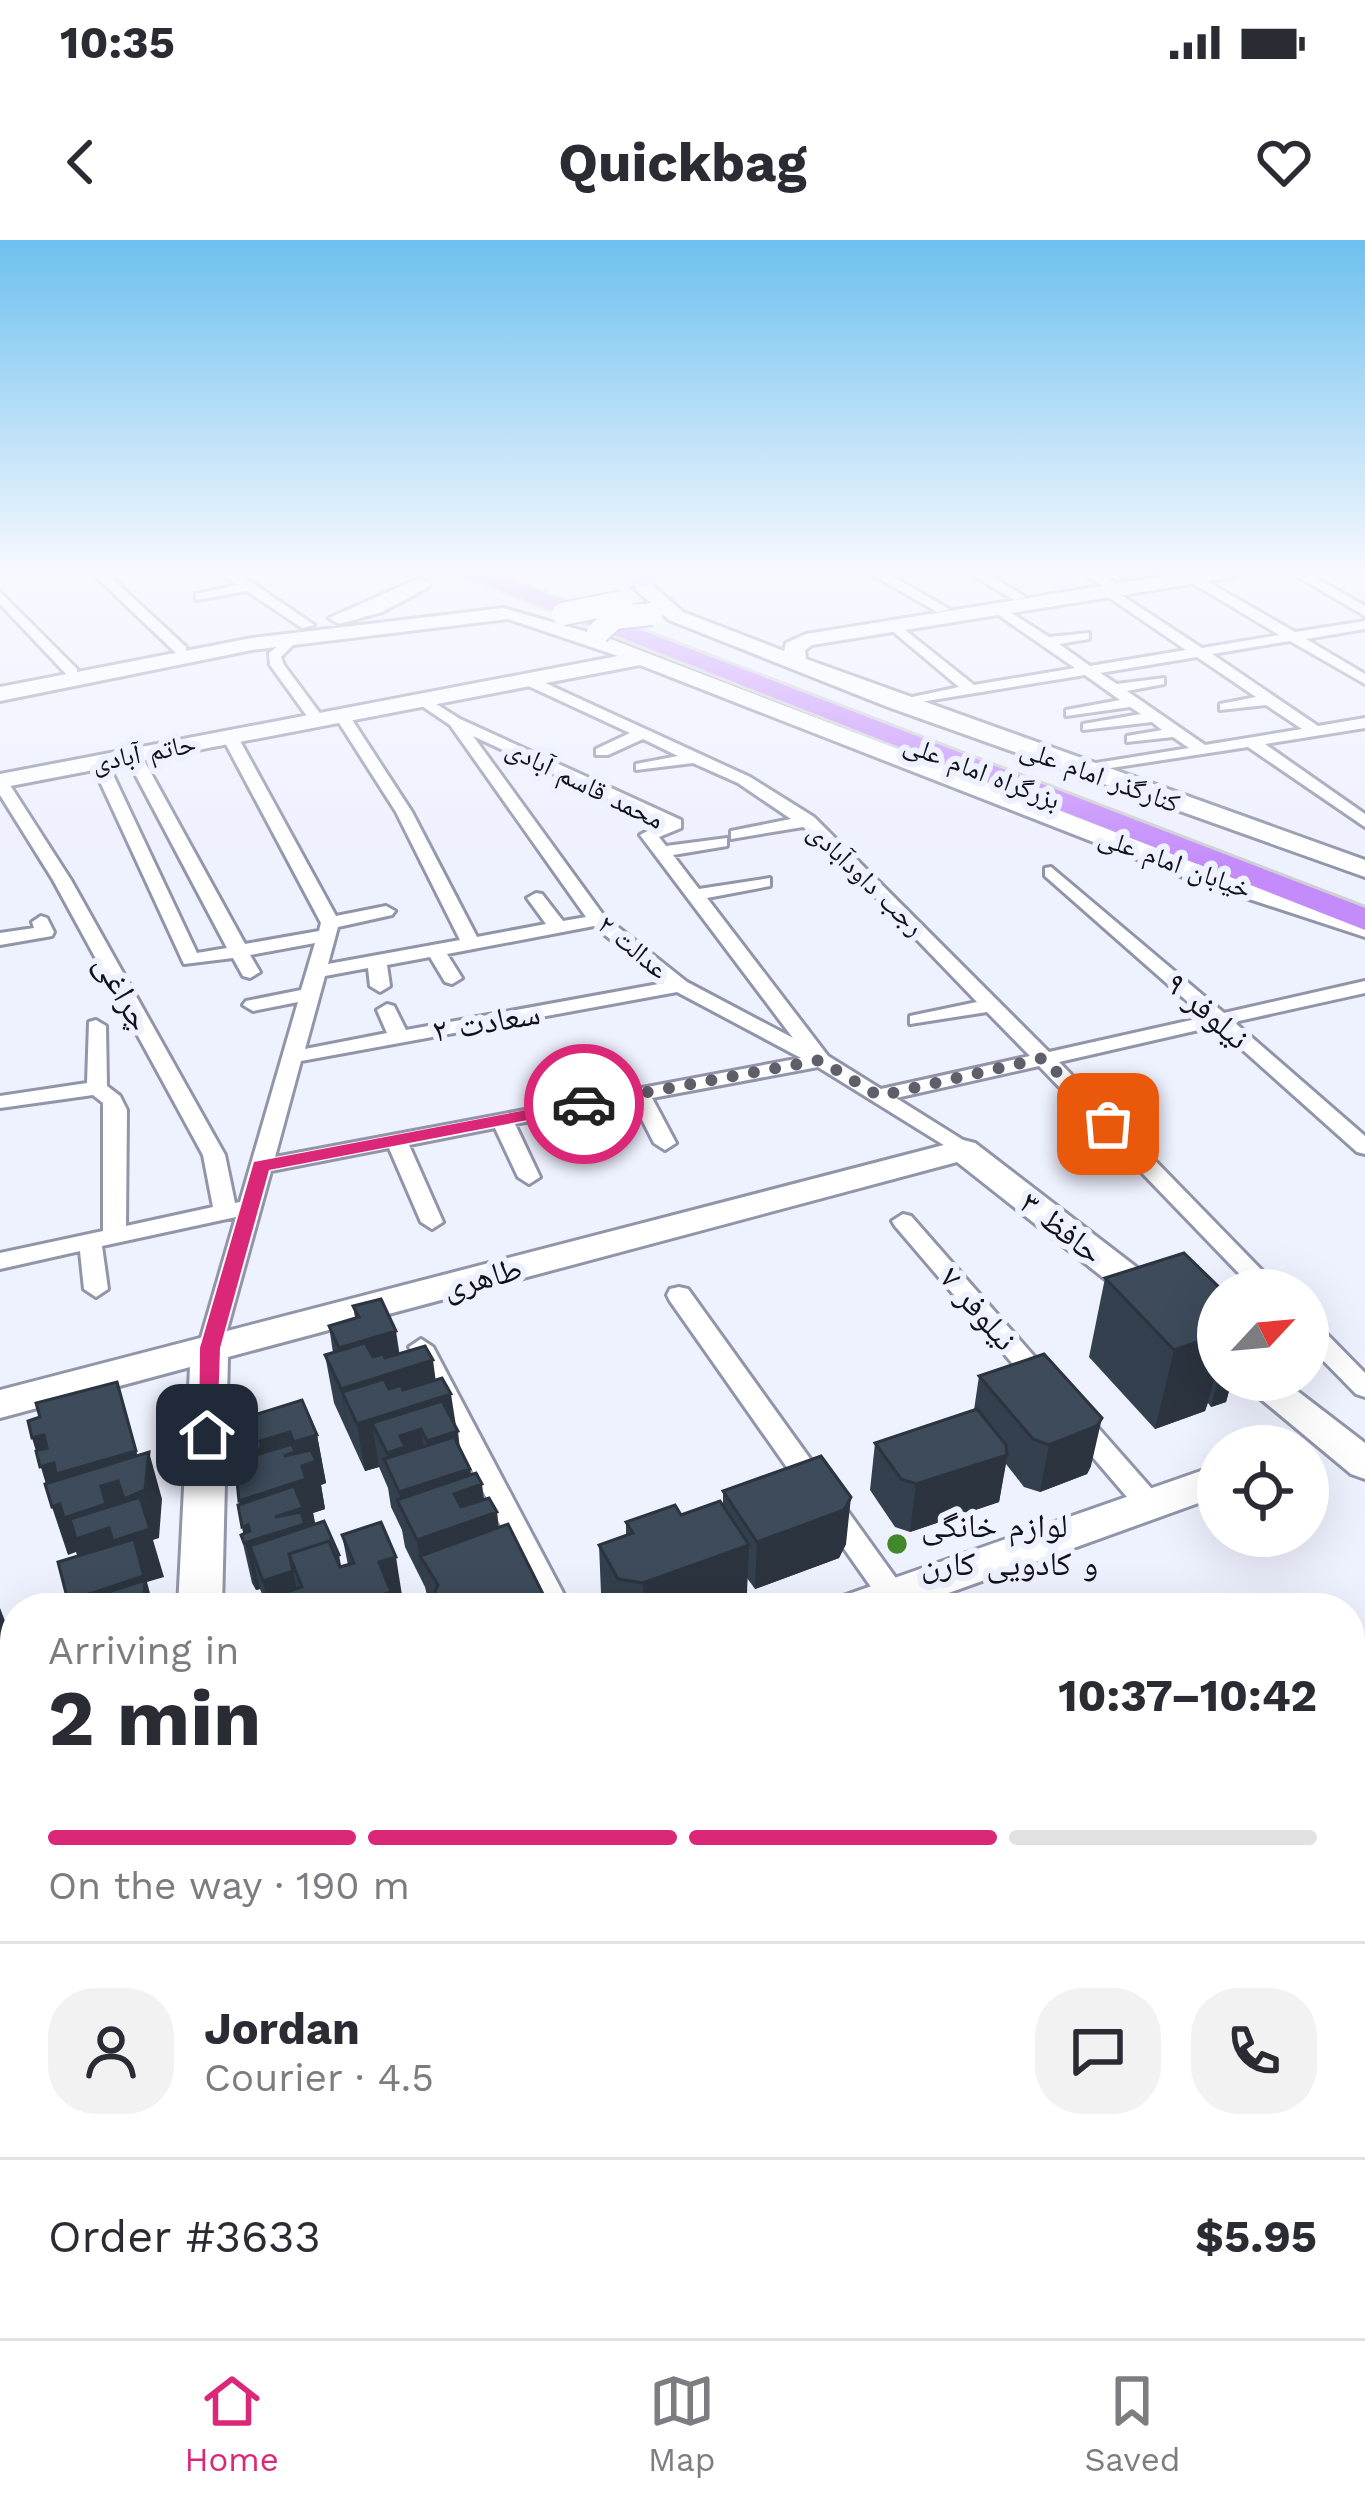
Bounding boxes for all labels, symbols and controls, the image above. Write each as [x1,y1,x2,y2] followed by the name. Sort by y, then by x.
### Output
[60,16,175,69] text: 10:35
[48,129,114,195] icon: back
[1251,129,1317,195] icon: heart
[558,131,807,194] text: Quickbag
[89,727,199,781] street label: حاتم آبادی
[899,728,1064,818] street label: بزرگراه امام علی
[500,732,669,838] street label: محمد قاسم آبادی
[1015,732,1184,821] street label: کنارگذر امام علی
[801,816,931,942] street label: رجب داودآبادی
[1094,821,1256,907] street label: خیابان امام علی
[591,908,675,986] street label: عدالت ۲
[86,947,160,1038] street label: چراغی
[1158,964,1257,1057] street label: نیلوفر ۹
[429,993,543,1050] street label: سعادت ۲
[524,1044,644,1164] courier
[551,1071,617,1137] icon: car
[1057,1073,1159,1175] pin
[1075,1091,1141,1157] icon: bag
[1012,1183,1111,1272] street label: حافظ ۳
[438,1248,526,1308] street label: طاهری
[932,1259,1025,1358] street label: نیلوفر ۷
[1197,1269,1329,1401] north arrow
[1197,1269,1329,1557] map controls
[156,1384,258,1486] pin
[174,1402,240,1468] icon: home
[1197,1425,1329,1557] button: locate
[921,1506,1098,1584] place label: لوازم خانگی و کادویی کارن
[884,1531,910,1557] marker: لوازم خانگی و کادویی کارن
[48,1628,239,1673] text: Arriving in
[1058,1669,1317,1722] text: 10:37–10:42
[48,1672,261,1764] text: 2 min
[48,1863,410,1908] text: On the way · 190 m
[48,1988,174,2114] button: person
[1035,1988,1161,2114] button: chat
[1191,1988,1317,2114] button: phone
[204,2002,360,2055] text: Jordan
[204,2055,434,2100] text: Courier · 4.5
[48,2210,321,2263] text: Order #3633
[1195,2210,1317,2263] text: $5.95
[185,2368,279,2479] tab: Home
[648,2368,715,2479] tab: Map
[1085,2368,1180,2479] tab: Saved

